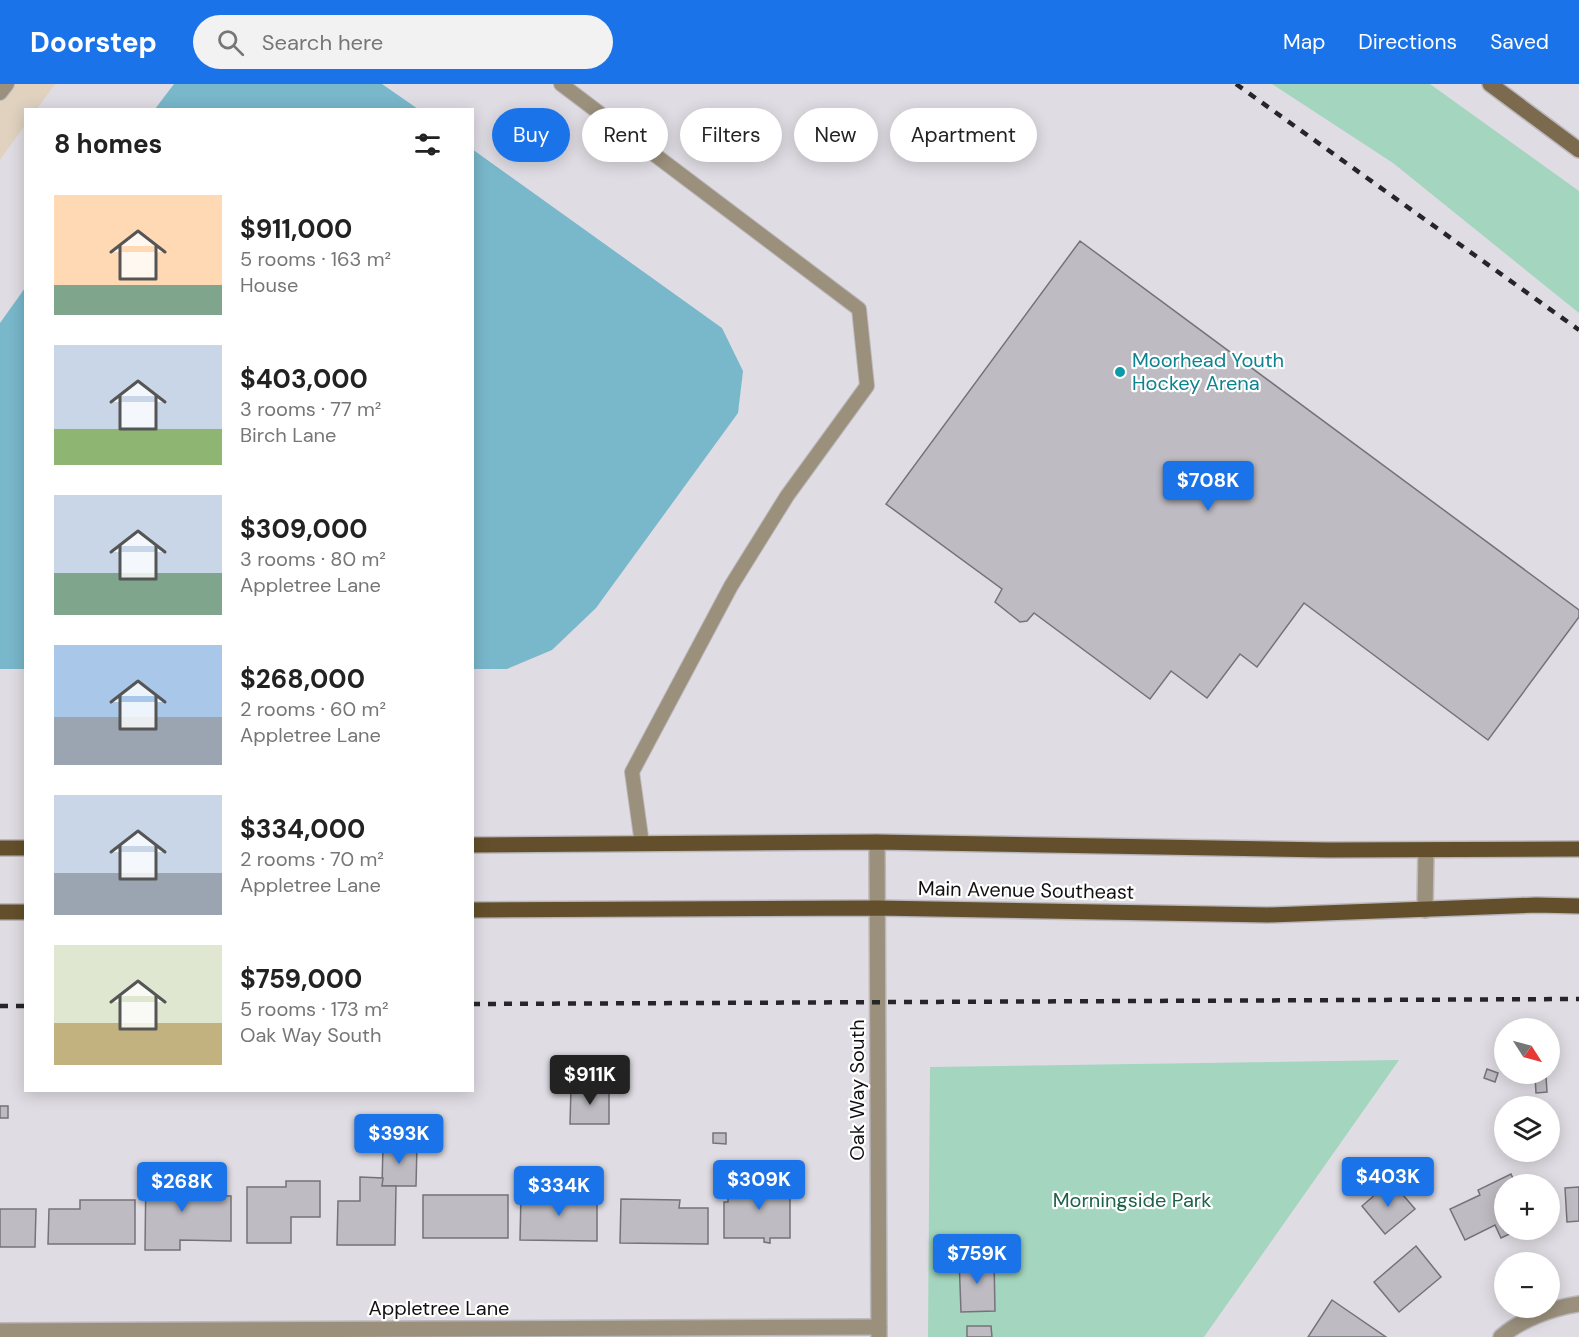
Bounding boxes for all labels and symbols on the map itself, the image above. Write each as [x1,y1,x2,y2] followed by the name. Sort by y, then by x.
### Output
[1132,347,1284,396] place label: Moorhead Youth Hockey Arena
[1113,365,1127,379] marker: Moorhead Youth Hockey Arena
[1166,461,1250,512] pin: $708K
[918,875,1135,905] street label: Main Avenue Southeast
[1494,1018,1560,1084] north arrow
[844,1019,870,1161] street label: Oak Way South
[548,1055,632,1106] pin: $911K
[357,1114,441,1165] pin: $393K
[1346,1157,1430,1208] pin: $403K
[717,1160,801,1211] pin: $309K
[140,1162,224,1213] pin: $268K
[517,1166,601,1217] pin: $334K
[1053,1187,1211,1213] park label: Morningside Park
[935,1234,1019,1285] pin: $759K
[369,1295,509,1321] street label: Appletree Lane

